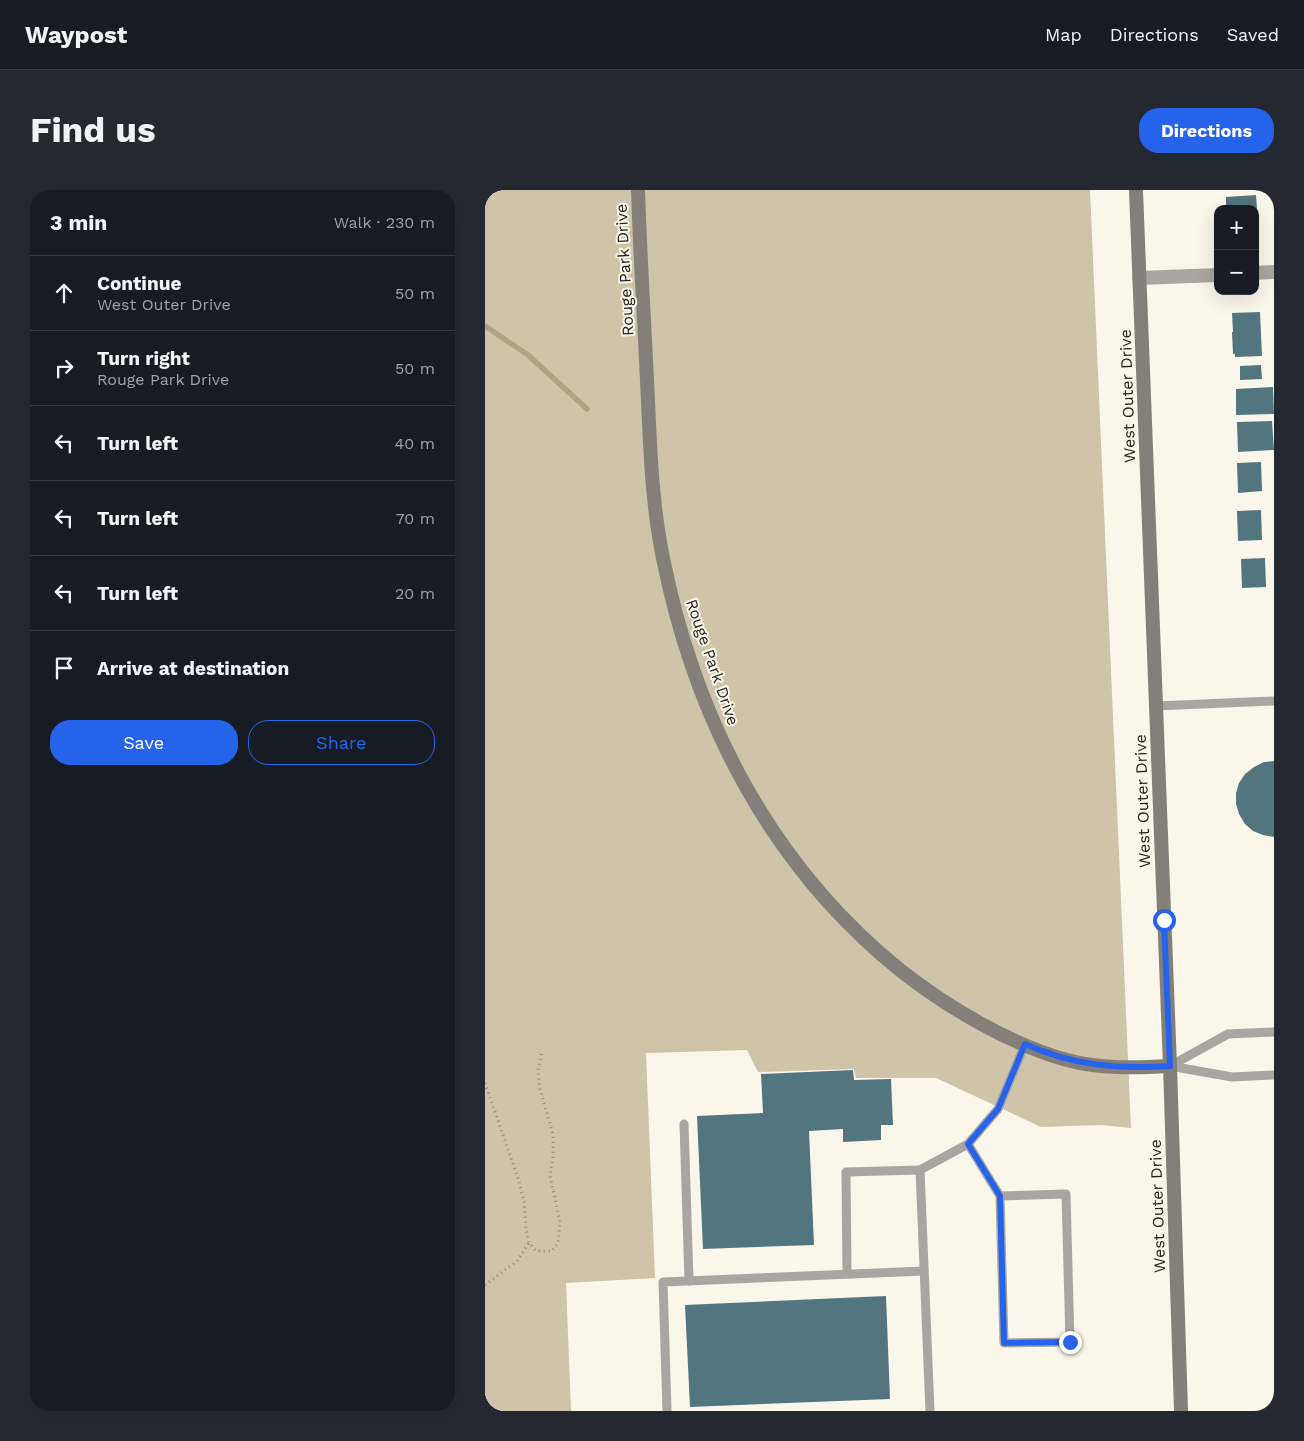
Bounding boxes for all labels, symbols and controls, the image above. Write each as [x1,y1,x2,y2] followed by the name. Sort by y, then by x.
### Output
[25,21,127,49] text: Waypost
[1045,24,1082,45] text: Map
[1110,24,1199,45] text: Directions
[1227,24,1279,45] text: Saved
[1139,108,1274,153] button: Directions
[30,109,156,151] text: Find us
[612,203,637,337] street label: Rouge Park Drive
[1214,205,1259,295] map controls
[1214,205,1259,250] button: +
[50,210,107,235] text: 3 min
[334,213,435,232] text: Walk · 230 m
[1214,250,1259,295] button: −
[97,272,181,295] text: Continue
[50,279,78,307] icon: ahead
[395,284,435,303] text: 50 m
[97,295,231,314] text: West Outer Drive
[1116,329,1139,463] street label: West Outer Drive
[97,347,190,370] text: Turn right
[50,354,78,382] icon: right
[395,359,435,378] text: 50 m
[97,370,229,389] text: Rouge Park Drive
[50,429,78,457] icon: left
[97,432,178,455] text: Turn left
[395,434,435,453] text: 40 m
[50,504,78,532] icon: left
[97,507,178,530] text: Turn left
[396,509,435,528] text: 70 m
[50,579,78,607] icon: left
[97,582,178,605] text: Turn left
[395,584,435,603] text: 20 m
[682,596,743,728] street label: Rouge Park Drive
[50,654,78,682] icon: arrive
[97,657,289,680] text: Arrive at destination
[50,720,238,765] button: Save
[248,720,435,765] button: Share
[1131,734,1154,868] street label: West Outer Drive
[1153,909,1176,932] route start
[1146,1139,1169,1273] street label: West Outer Drive
[1059,1331,1082,1354] route end

